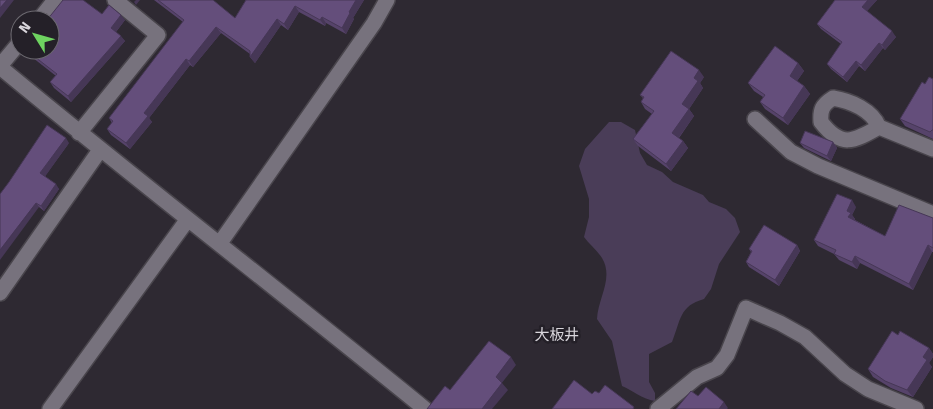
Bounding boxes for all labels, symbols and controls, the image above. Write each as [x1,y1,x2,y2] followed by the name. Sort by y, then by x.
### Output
[10,10,60,60] north arrow
[15,19,35,36] text: N
[534,326,580,344] district label: 大板井

